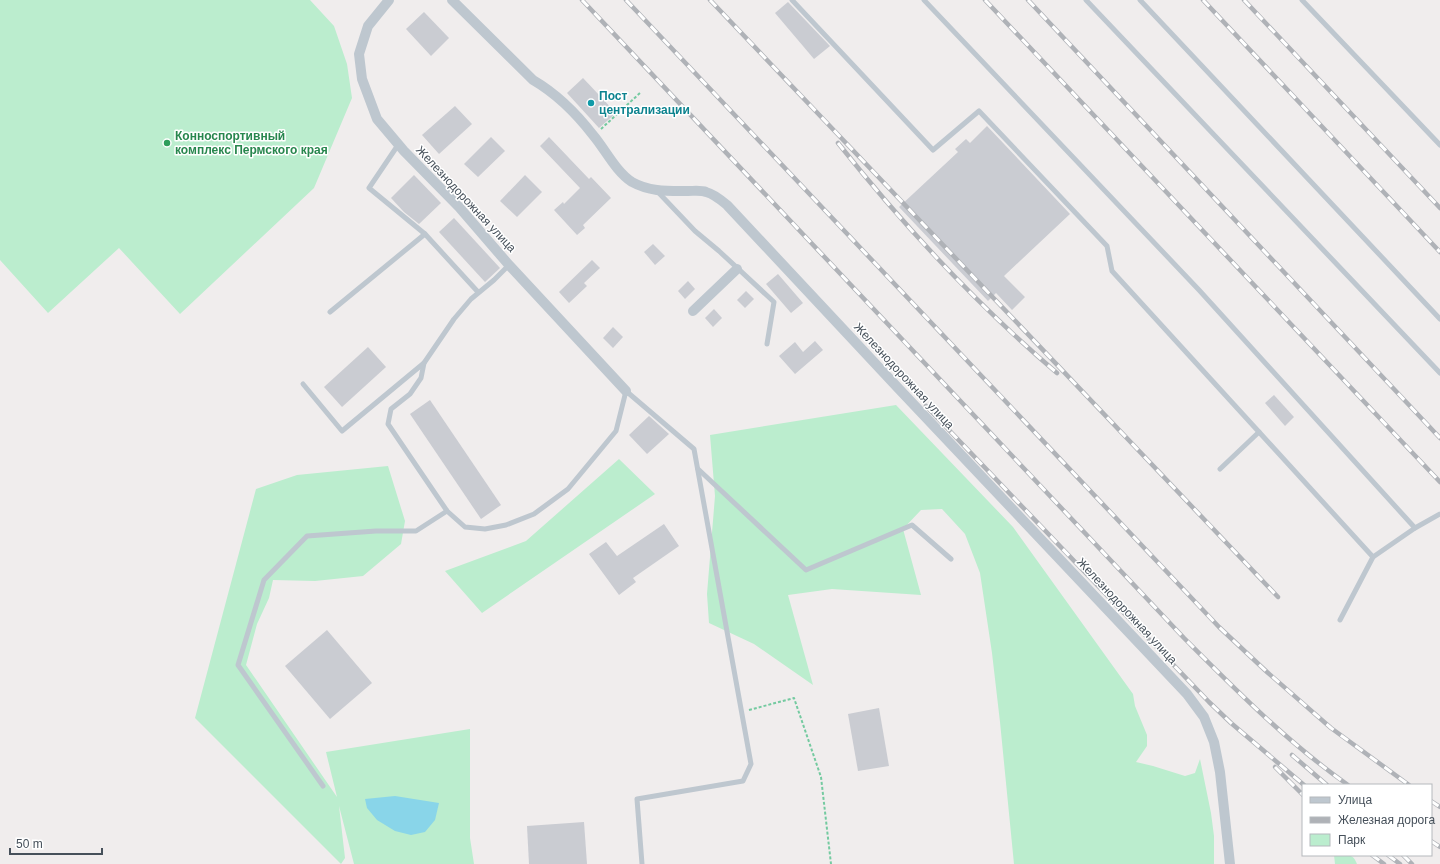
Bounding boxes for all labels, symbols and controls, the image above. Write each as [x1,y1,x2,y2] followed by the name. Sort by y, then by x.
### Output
[599,89,690,117] place label: Пост централизации
[586,98,596,108] marker: Пост централизации
[175,129,328,157] place label: Конноспортивный комплекс Пермского края
[162,138,172,148] marker: Конноспортивный комплекс Пермского края
[413,143,519,255] street label: Железнодорожная улица
[851,320,957,432] street label: Железнодорожная улица
[1074,555,1180,667] street label: Железнодорожная улица
[1302,784,1432,856] legend
[1338,793,1372,807] text: Улица
[1338,813,1435,827] text: Железная дорога
[10,830,102,856] scale bar
[1338,833,1366,847] text: Парк
[16,837,43,851] text: 50 m

